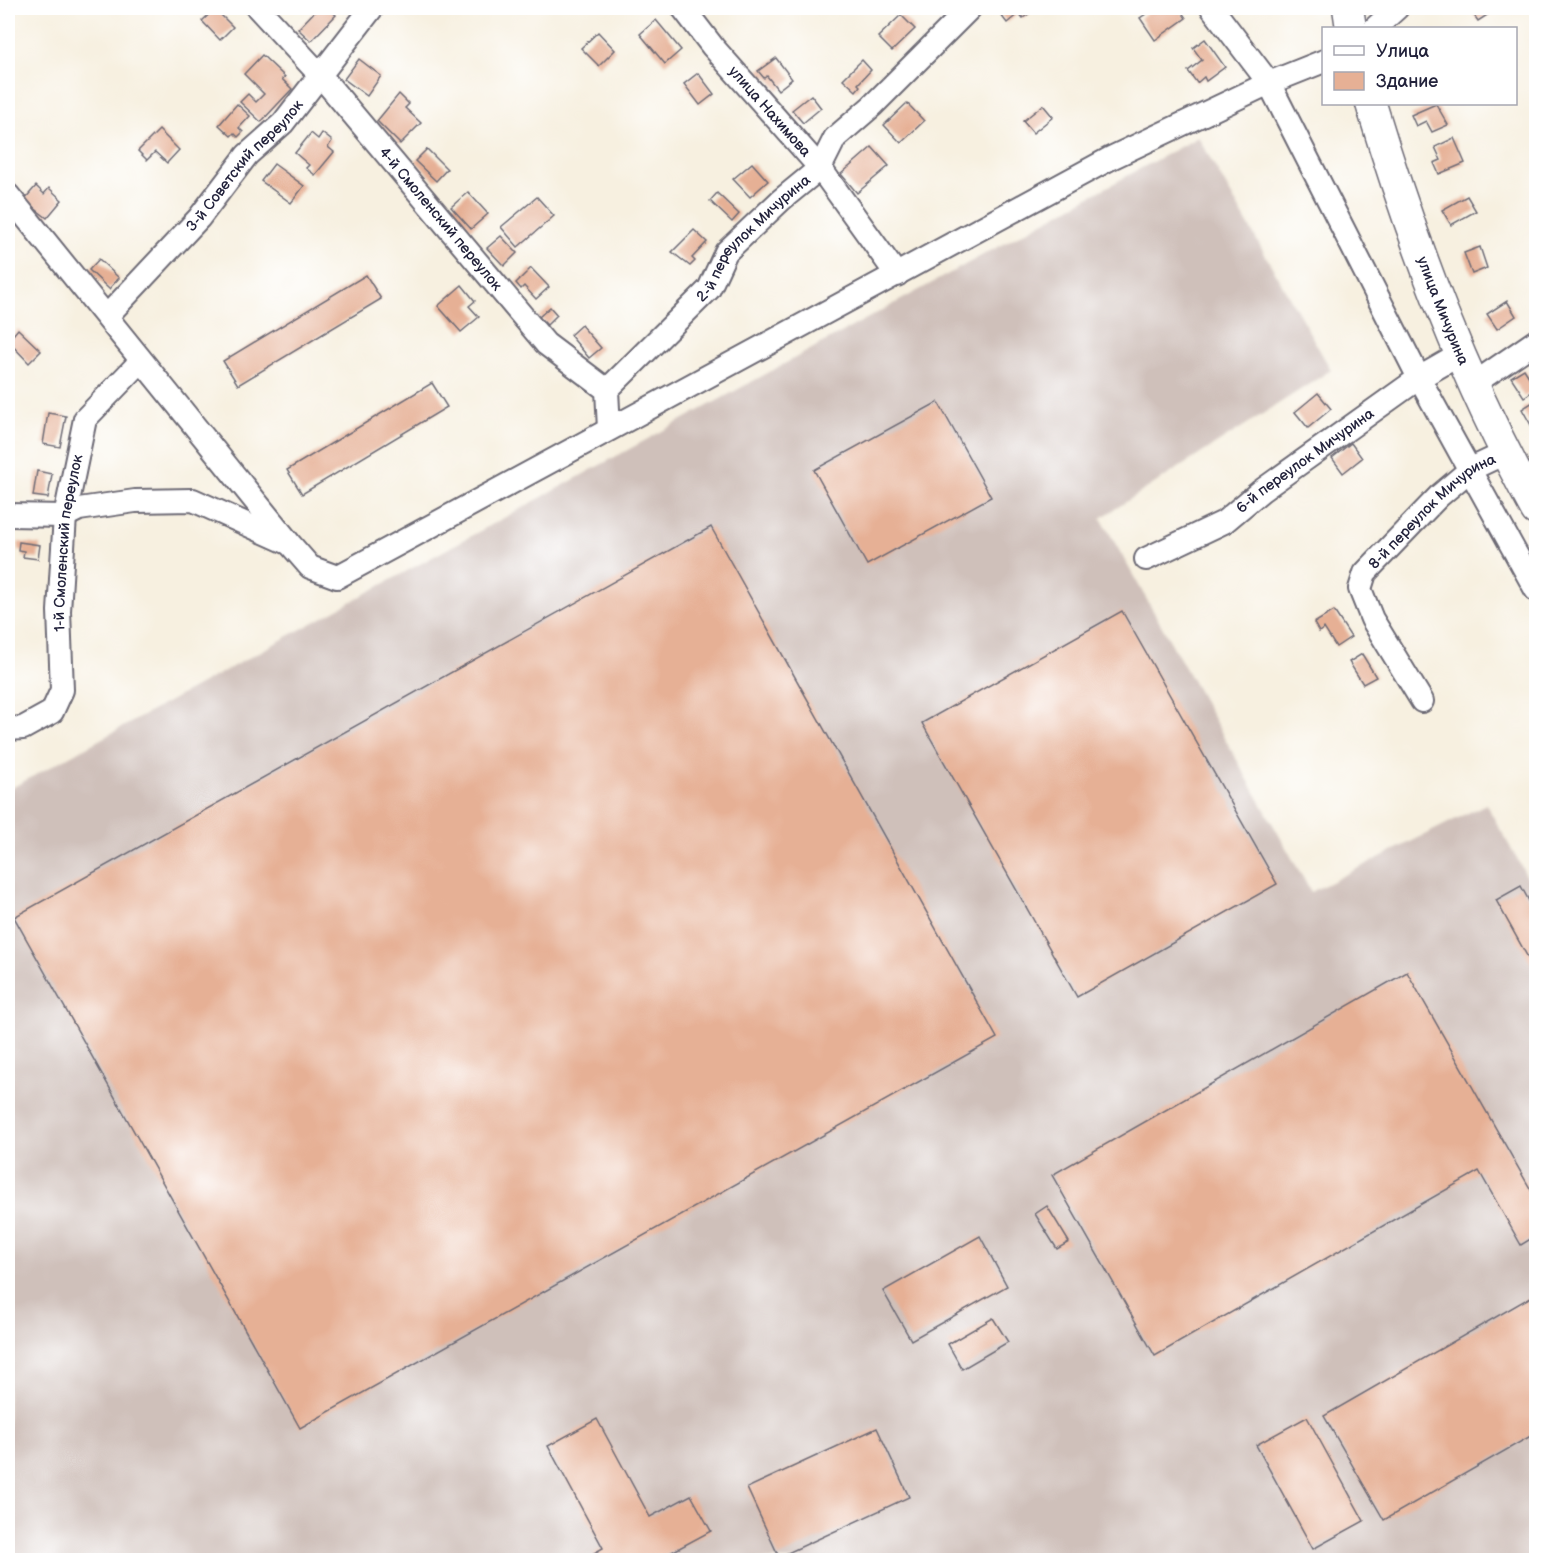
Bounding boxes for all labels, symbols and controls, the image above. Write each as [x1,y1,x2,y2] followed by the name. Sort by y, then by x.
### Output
[1322,27,1517,105] legend
[1376,41,1430,62] text: Улица
[725,62,815,161] street label: улица Нахимова
[1376,71,1438,92] text: Здание
[182,96,307,236] street label: 3-й Советский переулок
[375,143,507,295] street label: 4-й Смоленский переулок
[692,170,814,306] street label: 2-й переулок Мичурина
[1413,254,1473,368] street label: улица Мичурина
[1232,404,1378,517] street label: 6-й переулок Мичурина
[1364,449,1499,573] street label: 8-й переулок Мичурина
[49,453,87,632] street label: 1-й Смоленский переулок

